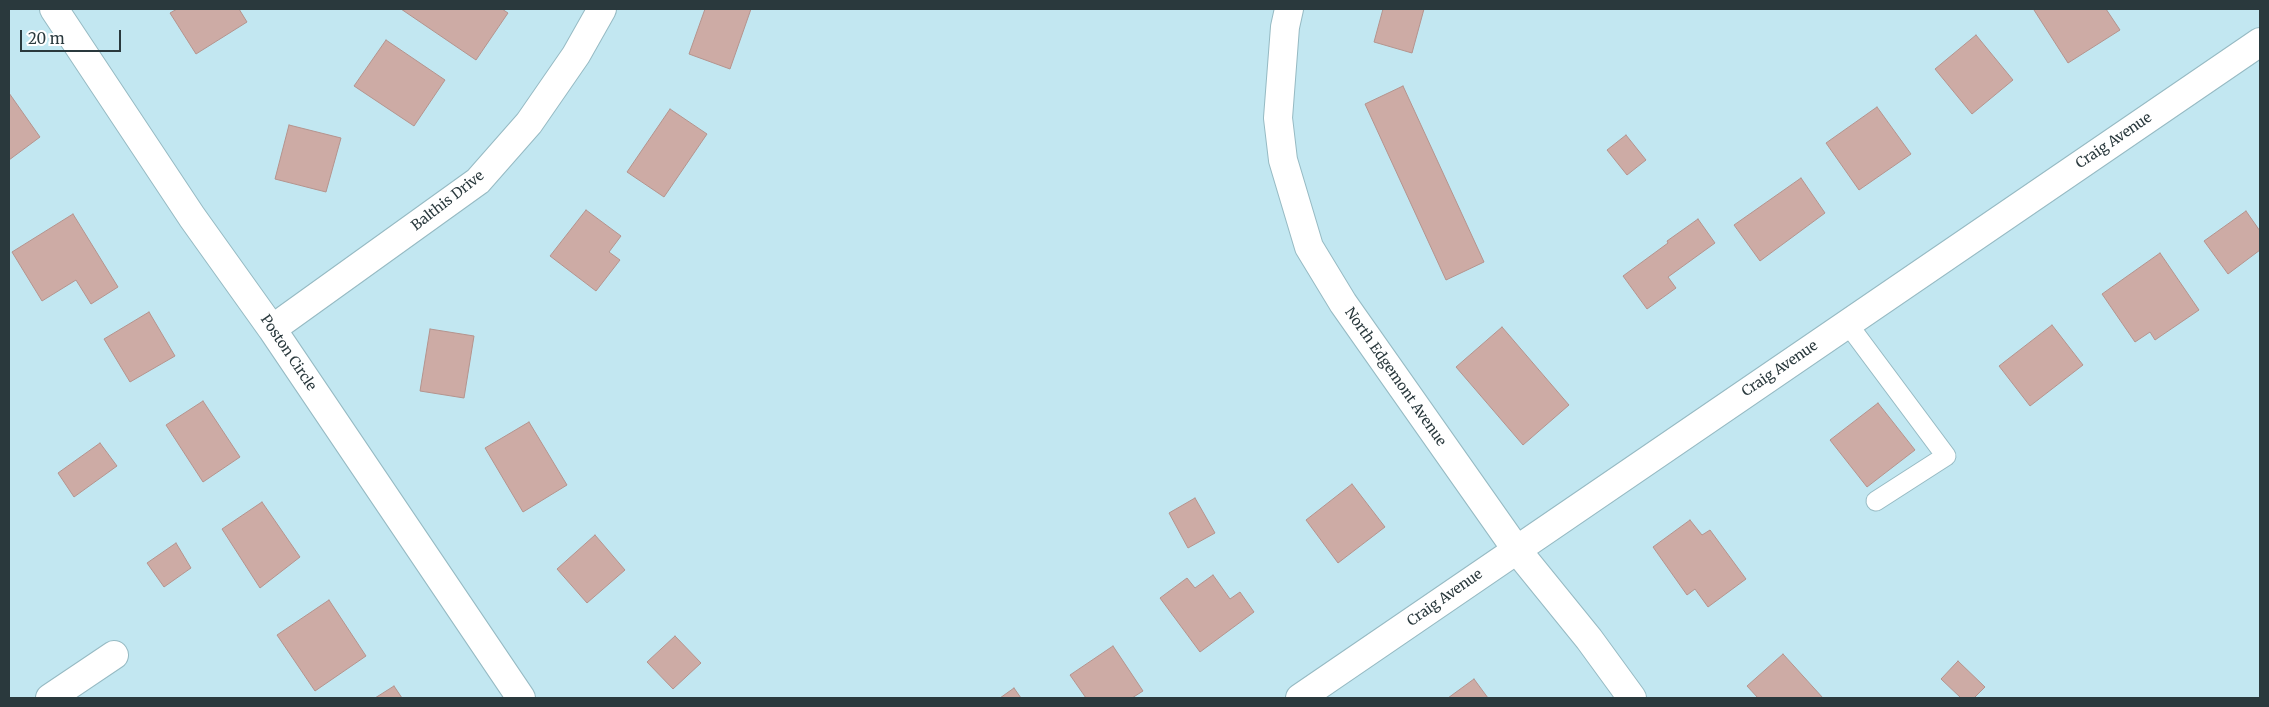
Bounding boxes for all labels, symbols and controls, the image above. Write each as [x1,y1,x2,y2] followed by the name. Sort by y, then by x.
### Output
[22,20,124,52] scale bar
[28,29,65,48] text: 20 m
[2073,109,2155,173] street label: Craig Avenue
[408,168,488,234] street label: Balthis Drive
[1341,305,1449,449] street label: North Edgemont Avenue
[256,312,320,394] street label: Poston Circle
[1739,337,1821,401] street label: Craig Avenue
[1404,566,1486,630] street label: Craig Avenue

